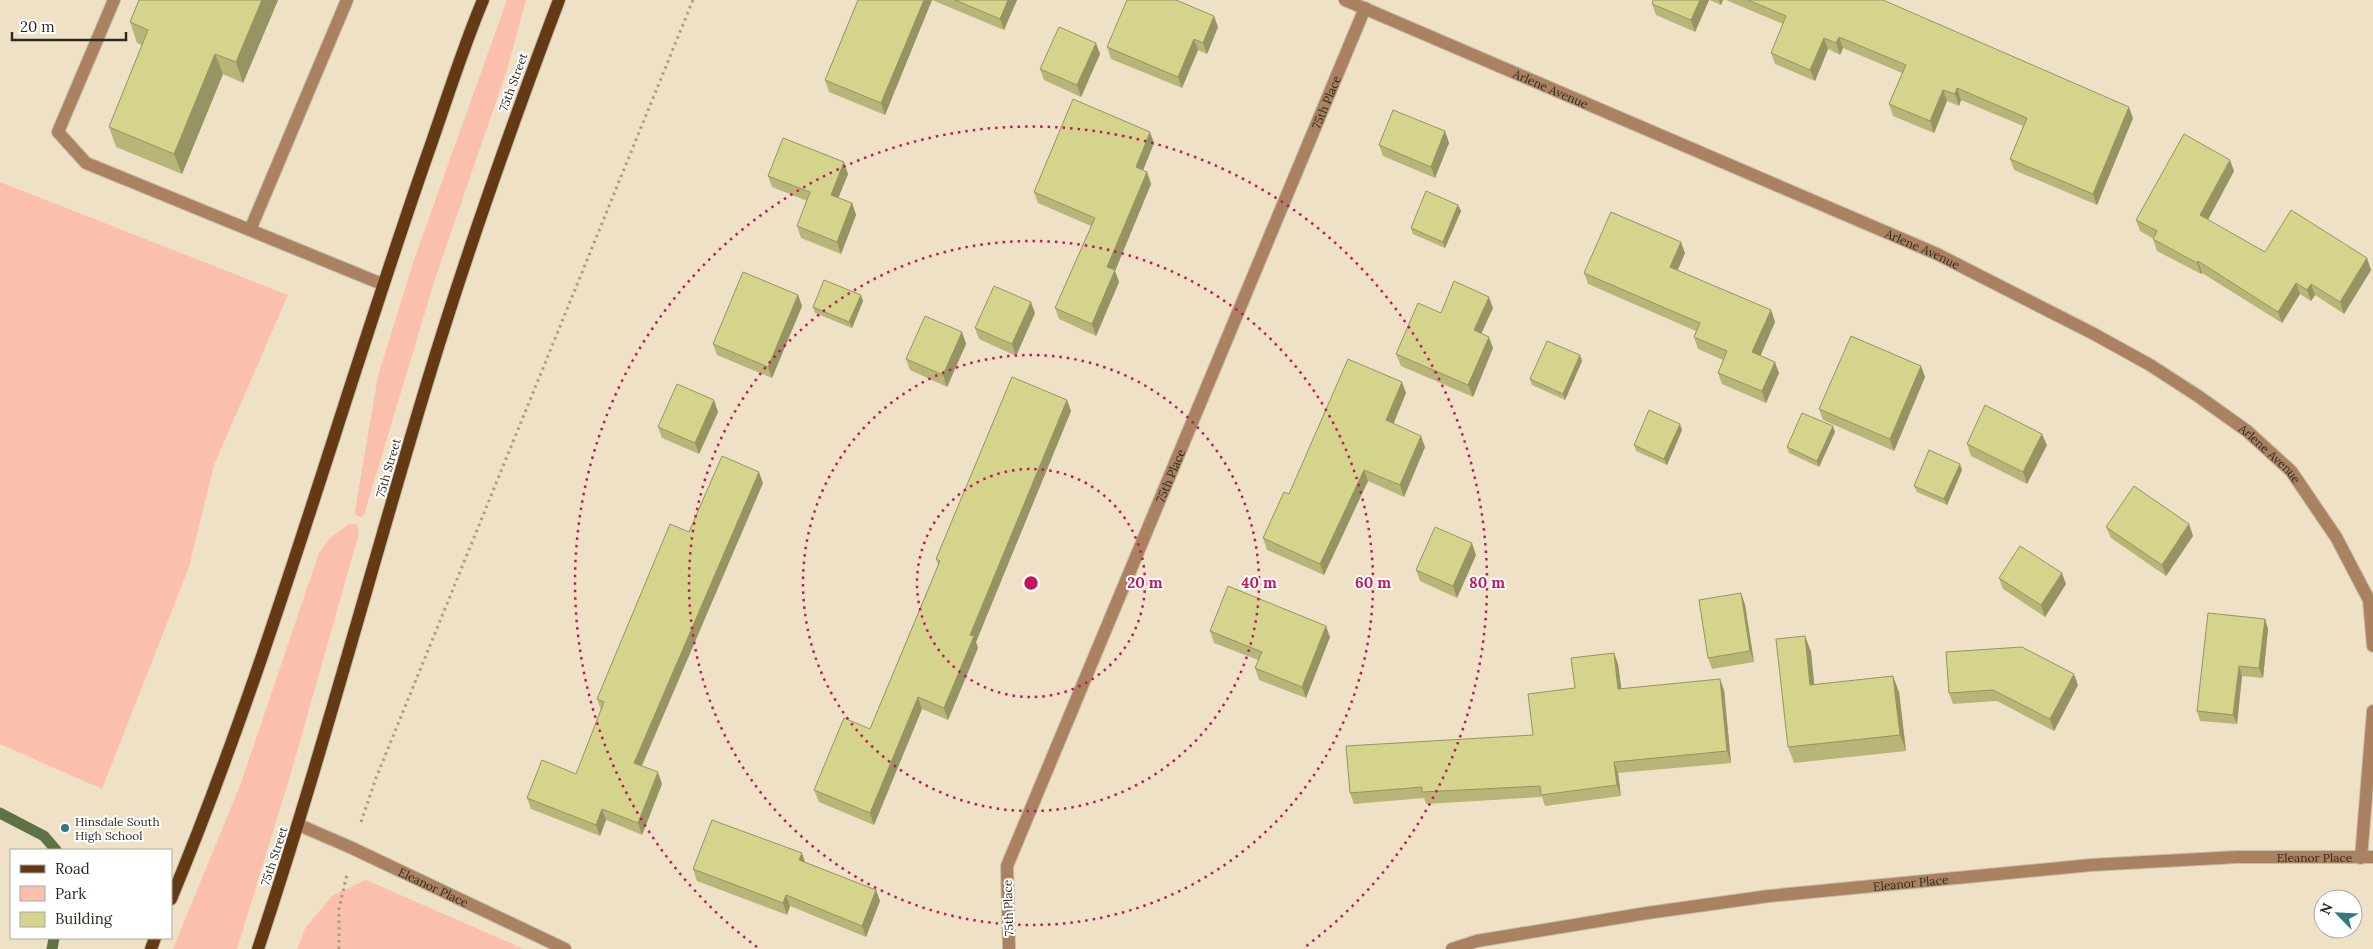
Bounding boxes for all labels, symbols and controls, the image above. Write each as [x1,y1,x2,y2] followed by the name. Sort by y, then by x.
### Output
[12,10,126,42] scale bar
[20,17,55,36] text: 20 m
[496,50,531,113] street label: 75th Street
[1510,65,1591,111] street label: Arlene Avenue
[1308,72,1344,131] street label: 75th Place
[1882,225,1963,272] street label: Arlene Avenue
[2235,420,2305,486] street label: Arlene Avenue
[372,436,404,499] street label: 75th Street
[1152,446,1188,505] street label: 75th Place
[1127,573,1163,592] text: 20 m
[1241,573,1277,592] text: 40 m
[1355,573,1391,592] text: 60 m
[1469,573,1505,592] text: 80 m
[1022,574,1040,592] centre of rings
[75,814,160,843] place label: Hinsdale South High School
[59,822,71,834] marker: Hinsdale South High School
[257,824,291,887] street label: 75th Street
[10,849,172,939] legend
[2277,850,2353,865] street label: Eleanor Place
[55,859,90,878] text: Road
[396,864,471,910] street label: Eleanor Place
[1872,871,1949,893] street label: Eleanor Place
[1000,879,1016,937] street label: 75th Place
[55,884,86,903] text: Park
[2313,889,2363,939] north arrow
[2316,900,2337,917] text: N
[55,909,113,928] text: Building

